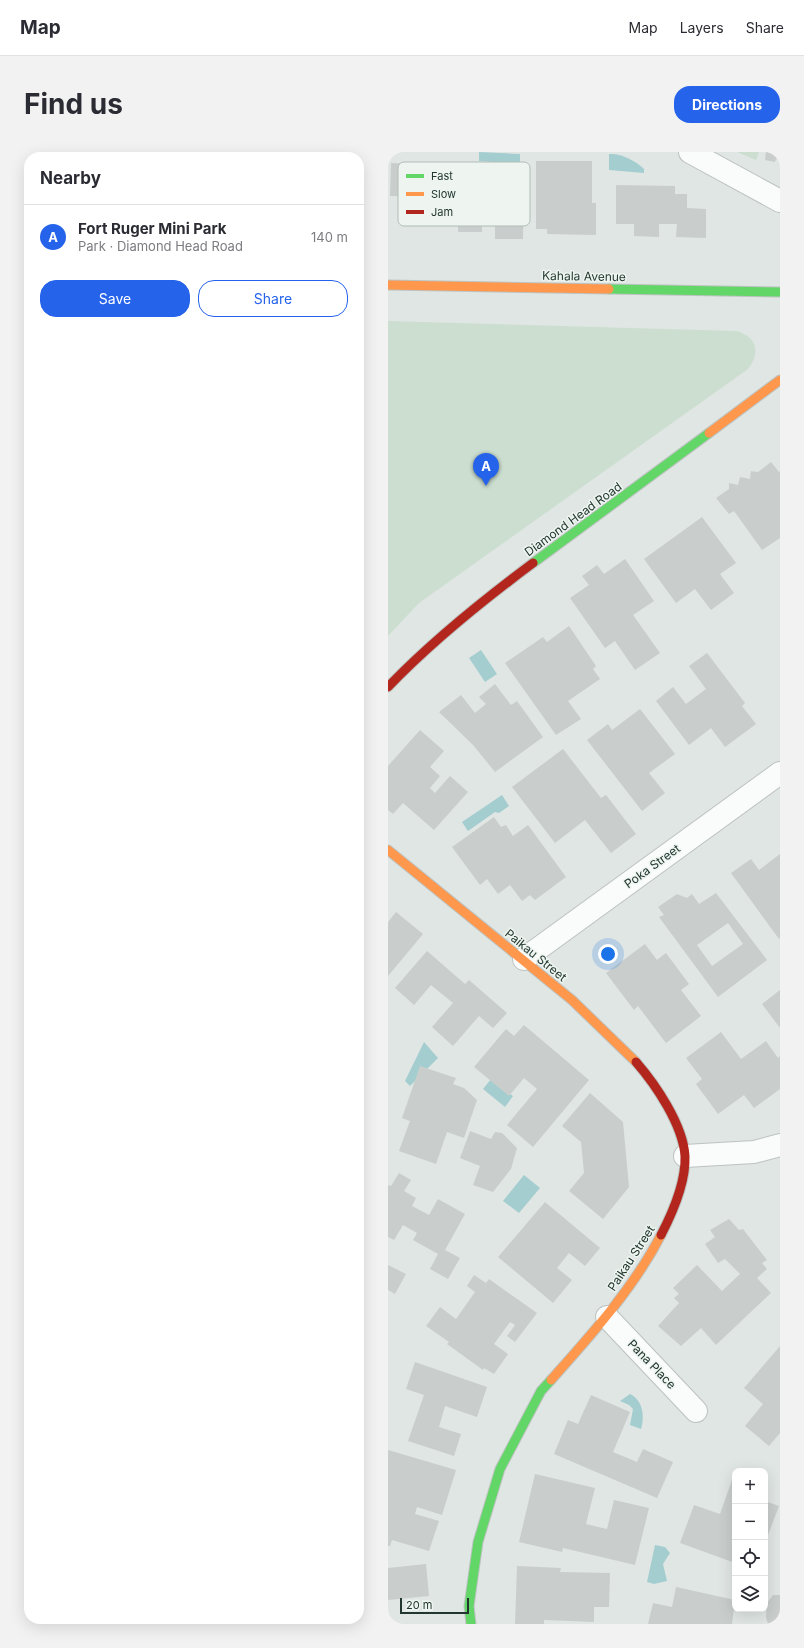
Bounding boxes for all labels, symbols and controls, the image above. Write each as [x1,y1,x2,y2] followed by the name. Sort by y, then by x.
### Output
[20,16,61,39] text: Map
[629,19,658,36] text: Map
[680,19,724,36] text: Layers
[746,19,784,36] text: Share
[674,86,780,123] button: Directions
[24,87,123,121] text: Find us
[398,162,530,226] legend
[40,168,101,188] text: Nearby
[431,169,453,183] text: Fast
[431,187,456,201] text: Slow
[431,205,453,219] text: Jam
[78,219,227,238] text: Fort Ruger Mini Park
[48,229,58,245] text: A
[311,229,348,245] text: 140 m
[78,238,243,254] text: Park · Diamond Head Road
[542,268,626,284] street label: Kahala Avenue
[40,280,190,317] button: Save
[198,280,348,317] button: Share
[473,453,499,486] pin: A
[522,479,624,559] street label: Diamond Head Road
[621,841,683,891] street label: Poka Street
[502,926,570,984] street label: Paikau Street
[598,944,618,964] your location
[604,1222,658,1294] street label: Paikau Street
[625,1336,679,1392] street label: Pana Place
[732,1468,768,1612] map controls
[732,1468,768,1504] button: +
[732,1504,768,1540] button: −
[732,1540,768,1576] button: locate
[732,1576,768,1612] button: layers
[400,1596,469,1615] scale bar
[406,1598,432,1612] text: 20 m

